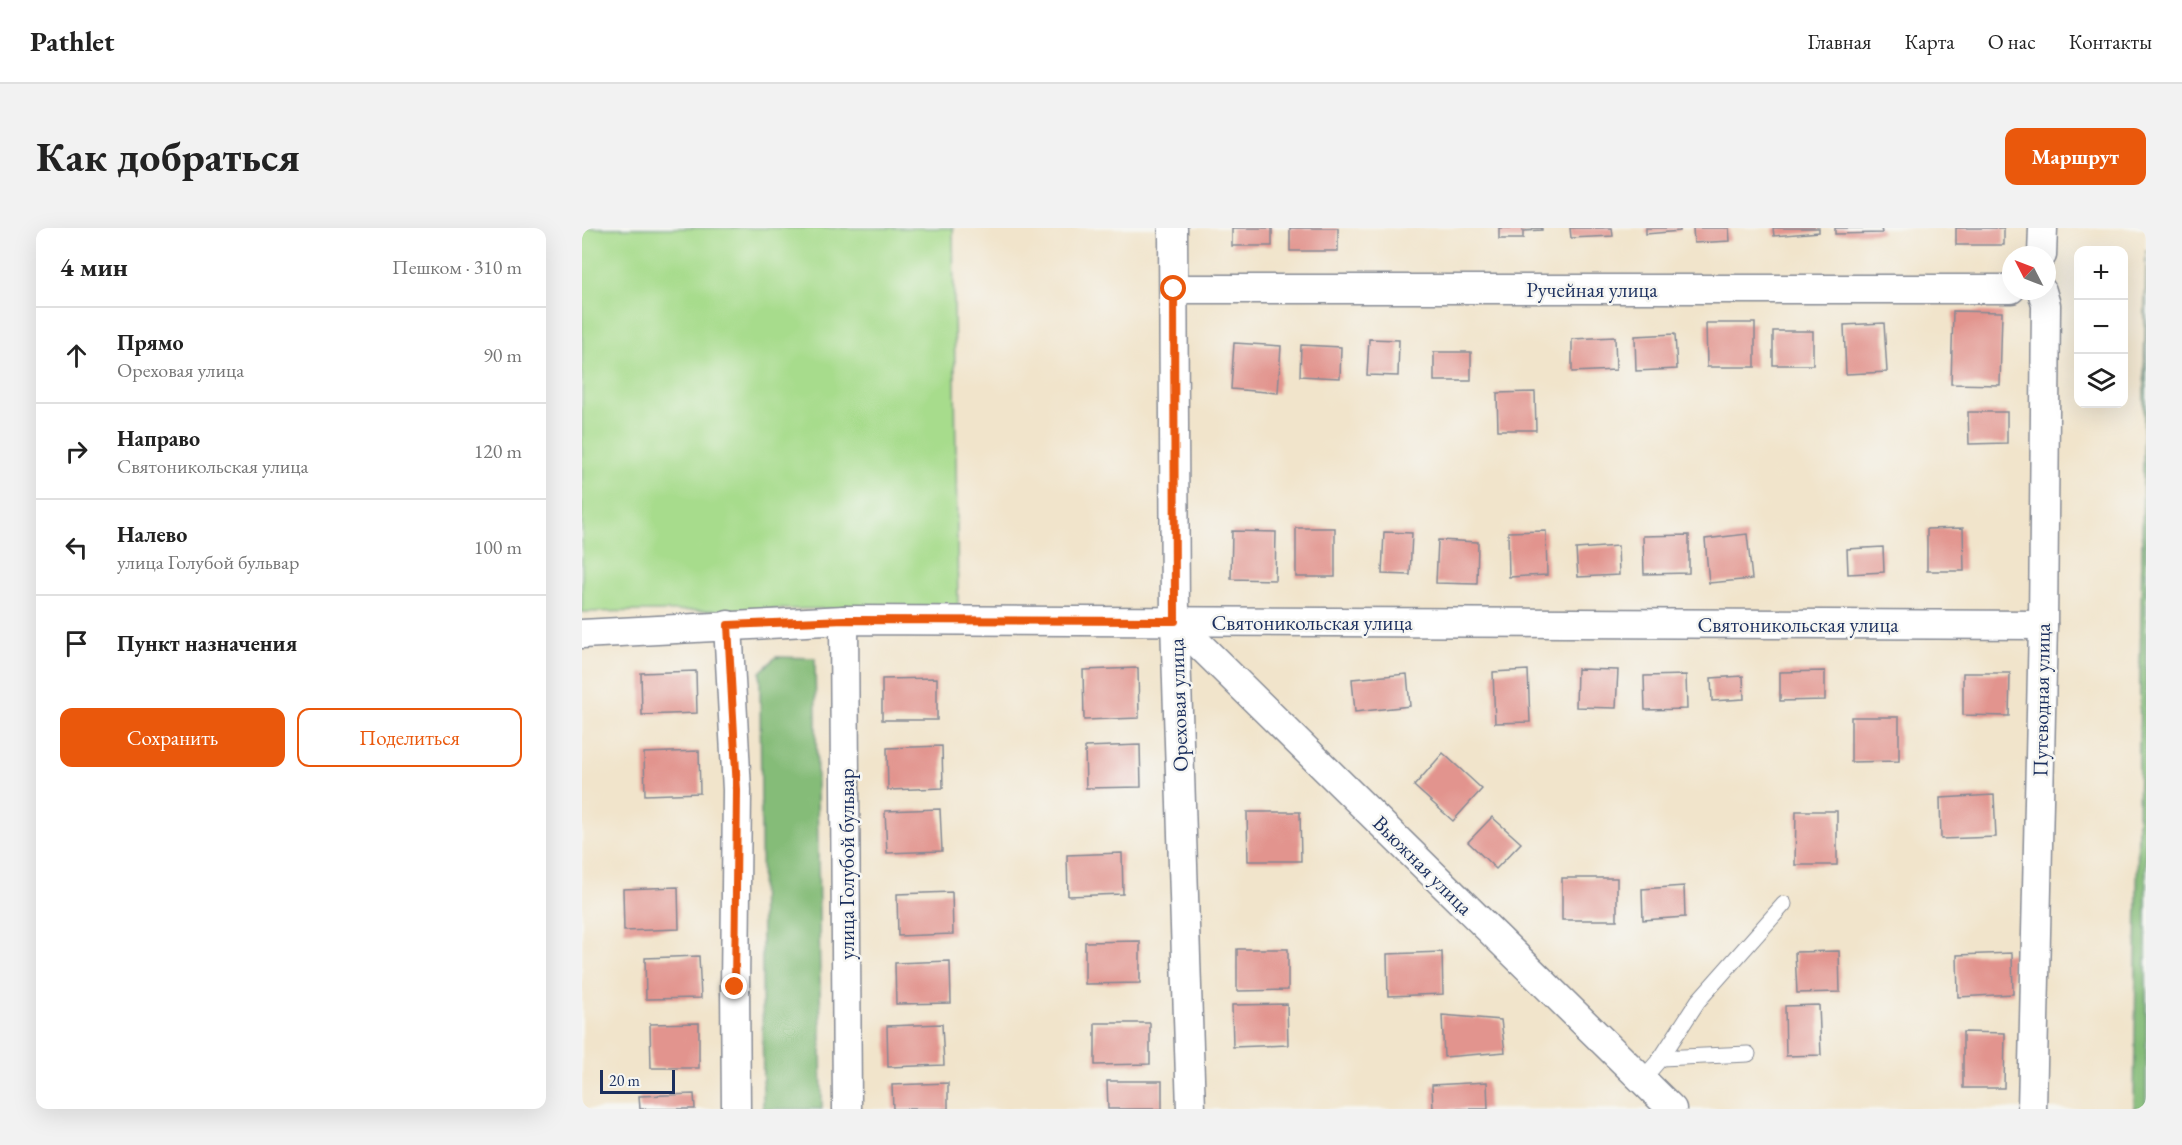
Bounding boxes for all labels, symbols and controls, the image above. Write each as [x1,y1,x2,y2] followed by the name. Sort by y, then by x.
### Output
[30,23,114,59] text: Pathlet
[1807,28,1871,55] text: Главная
[1904,28,1955,55] text: Карта
[1988,28,2036,55] text: О нас
[2069,28,2152,55] text: Контакты
[2005,128,2146,185] button: Маршрут
[36,129,300,184] text: Как добраться
[2002,246,2056,300] north arrow
[2074,246,2128,408] map controls
[2074,246,2128,300] button: +
[60,250,128,284] text: 4 мин
[392,254,522,280] text: Пешком · 310 m
[1160,275,1186,301] route start
[1526,276,1658,303] street label: Ручейная улица
[2074,300,2128,354] button: −
[117,328,184,357] text: Прямо
[60,339,93,372] icon: ahead
[483,342,522,368] text: 90 m
[2074,354,2128,408] button: layers
[117,357,244,383] text: Ореховая улица
[117,424,200,453] text: Направо
[60,435,93,468] icon: right
[474,438,522,464] text: 120 m
[117,453,309,479] text: Святоникольская улица
[117,520,187,549] text: Налево
[60,531,93,564] icon: left
[474,534,522,560] text: 100 m
[117,549,299,575] text: улица Голубой бульвар
[1211,609,1413,636] street label: Святоникольская улица
[1697,611,1899,638] street label: Святоникольская улица
[2026,622,2056,777] street label: Путеводная улица
[60,627,93,660] icon: arrive
[117,629,297,658] text: Пункт назначения
[1162,637,1194,772] street label: Ореховая улица
[60,708,285,767] button: Сохранить
[297,708,522,767] button: Поделиться
[833,768,860,960] street label: улица Голубой бульвар
[1367,809,1479,921] street label: Вьюжная улица
[721,973,747,999] route end
[600,1067,675,1094] scale bar
[609,1070,640,1091] text: 20 m

